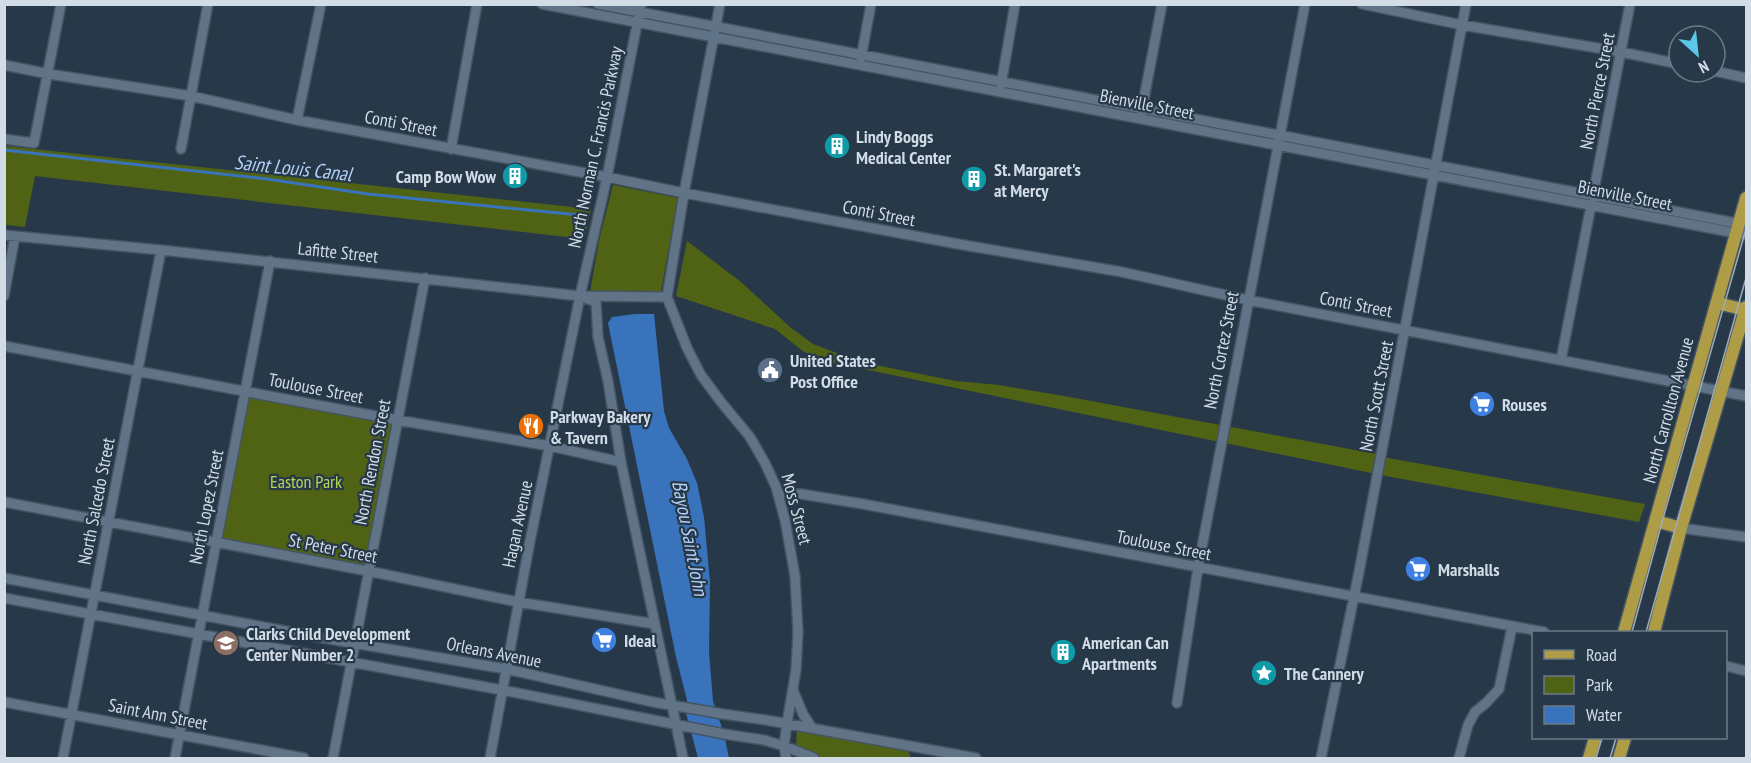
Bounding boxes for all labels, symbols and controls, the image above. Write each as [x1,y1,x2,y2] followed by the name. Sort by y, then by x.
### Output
[1667,24,1727,84] north arrow
[1574,31,1620,151] street label: North Pierce Street
[562,44,628,250] street label: North Norman C. Francis Parkway
[1695,56,1712,78] text: N
[1098,84,1196,124] street label: Bienville Street
[363,105,439,141] street label: Conti Street
[856,125,952,169] place label: Lindy Boggs Medical Center
[822,131,852,161] building icon: Lindy Boggs Medical Center
[233,149,355,187] water label: Saint Louis Canal
[994,158,1081,202] place label: St. Margaret's at Mercy
[500,161,530,191] building icon: Camp Bow Wow
[959,164,989,194] building icon: St. Margaret's at Mercy
[396,165,496,188] place label: Camp Bow Wow
[1576,175,1674,215] street label: Bienville Street
[841,195,917,231] street label: Conti Street
[297,236,379,268] street label: Lafitte Street
[1318,286,1394,322] street label: Conti Street
[1198,289,1244,411] street label: North Cortez Street
[1637,335,1699,485] street label: North Carrollton Avenue
[1354,339,1398,453] street label: North Scott Street
[790,349,876,393] place label: United States Post Office
[755,355,785,385] public building icon: United States Post Office
[267,368,365,408] street label: Toulouse Street
[1467,389,1497,419] supermarket icon: Rouses
[1502,393,1547,416] place label: Rouses
[349,397,395,527] street label: North Rendon Street
[550,405,651,449] place label: Parkway Bakery & Tavern
[516,411,546,441] restaurant icon: Parkway Bakery & Tavern
[72,436,120,566] street label: North Salcedo Street
[184,448,228,566] street label: North Lopez Street
[270,470,342,493] park label: Easton Park
[777,471,817,547] street label: Moss Street
[497,478,537,570] street label: Hagan Avenue
[666,478,714,599] water label: Bayou Saint John
[1115,525,1213,565] street label: Toulouse Street
[287,528,379,568] street label: St Peter Street
[1403,554,1433,584] supermarket icon: Marshalls
[1438,558,1500,581] place label: Marshalls
[246,622,411,666] place label: Clarks Child Development Center Number 2
[589,625,619,655] supermarket icon: Ideal
[211,628,241,658] school or university icon: Clarks Child Development Center Number 2
[624,629,656,652] place label: Ideal
[1081,631,1169,675] place label: American Can Apartments
[1532,631,1727,739] legend
[444,632,544,672] street label: Orleans Avenue
[1048,637,1078,667] building icon: American Can Apartments
[1586,643,1617,666] text: Road
[1249,658,1279,688] place icon: The Cannery
[1284,662,1364,685] place label: The Cannery
[1586,673,1613,696] text: Park
[107,693,210,735] street label: Saint Ann Street
[1586,703,1622,726] text: Water

